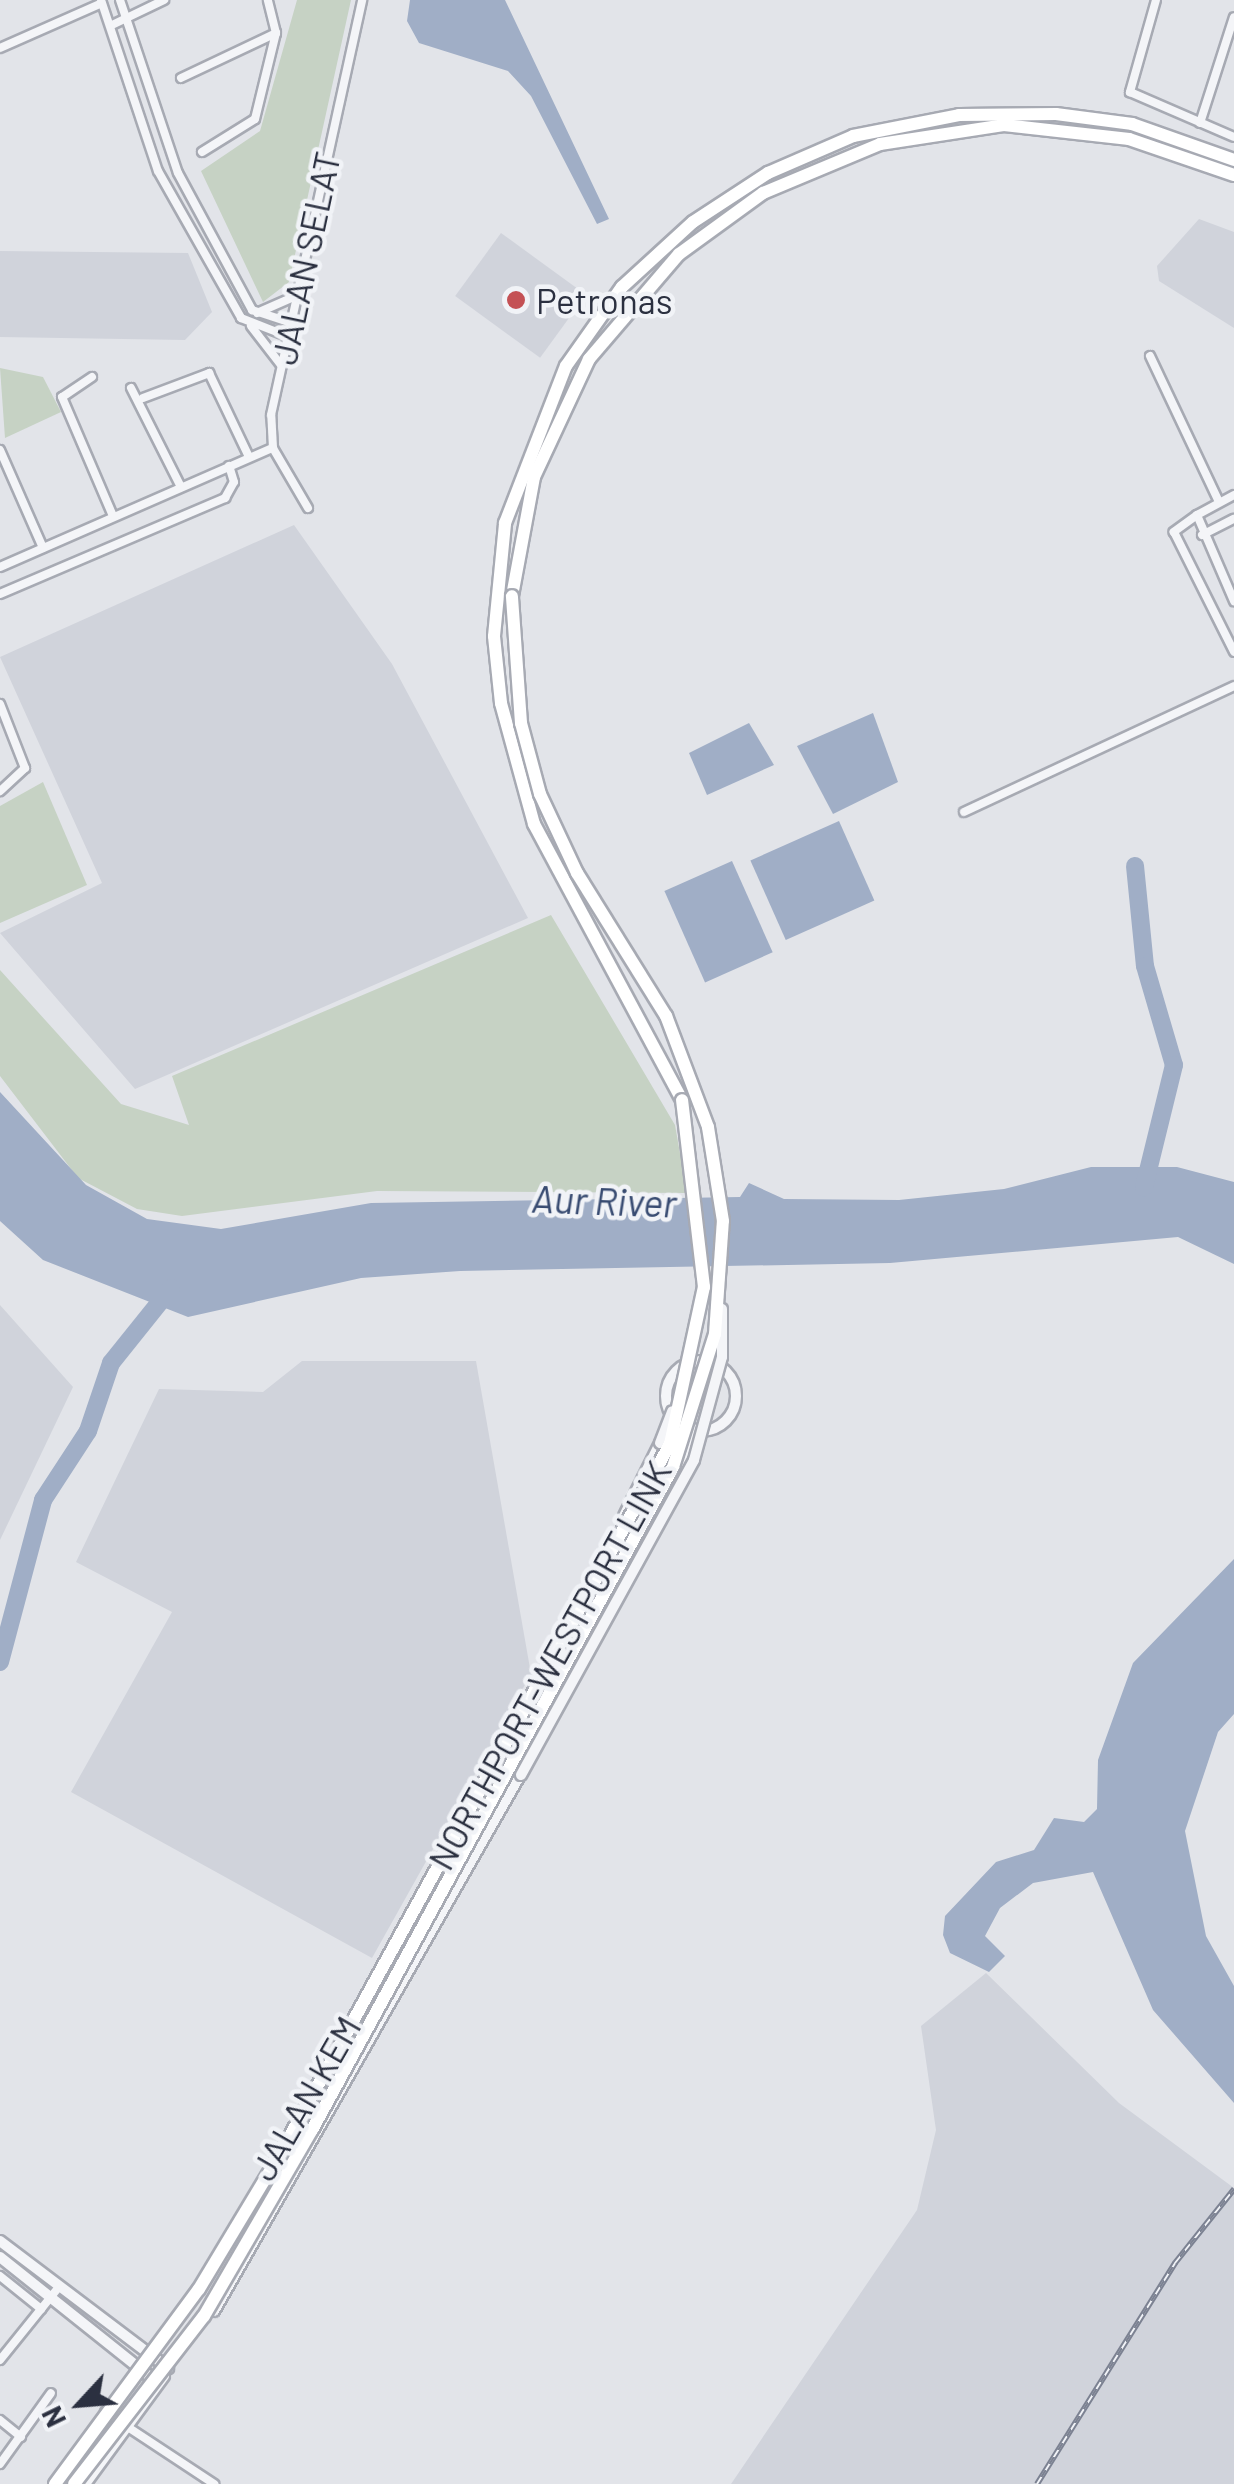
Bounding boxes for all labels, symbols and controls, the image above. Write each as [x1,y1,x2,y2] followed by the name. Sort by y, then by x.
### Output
[262,148,348,368] street label: JALAN SELAT
[536,279,672,321] place label: Petronas
[505,289,527,311] marker: Petronas
[531,1176,677,1226] water label: Aur River
[419,1453,679,1877] street label: NORTHPORT-WESTPORT LINK
[241,2009,369,2187] street label: JALAN KEM
[30,2354,130,2454] north arrow
[34,2401,72,2433] text: N

